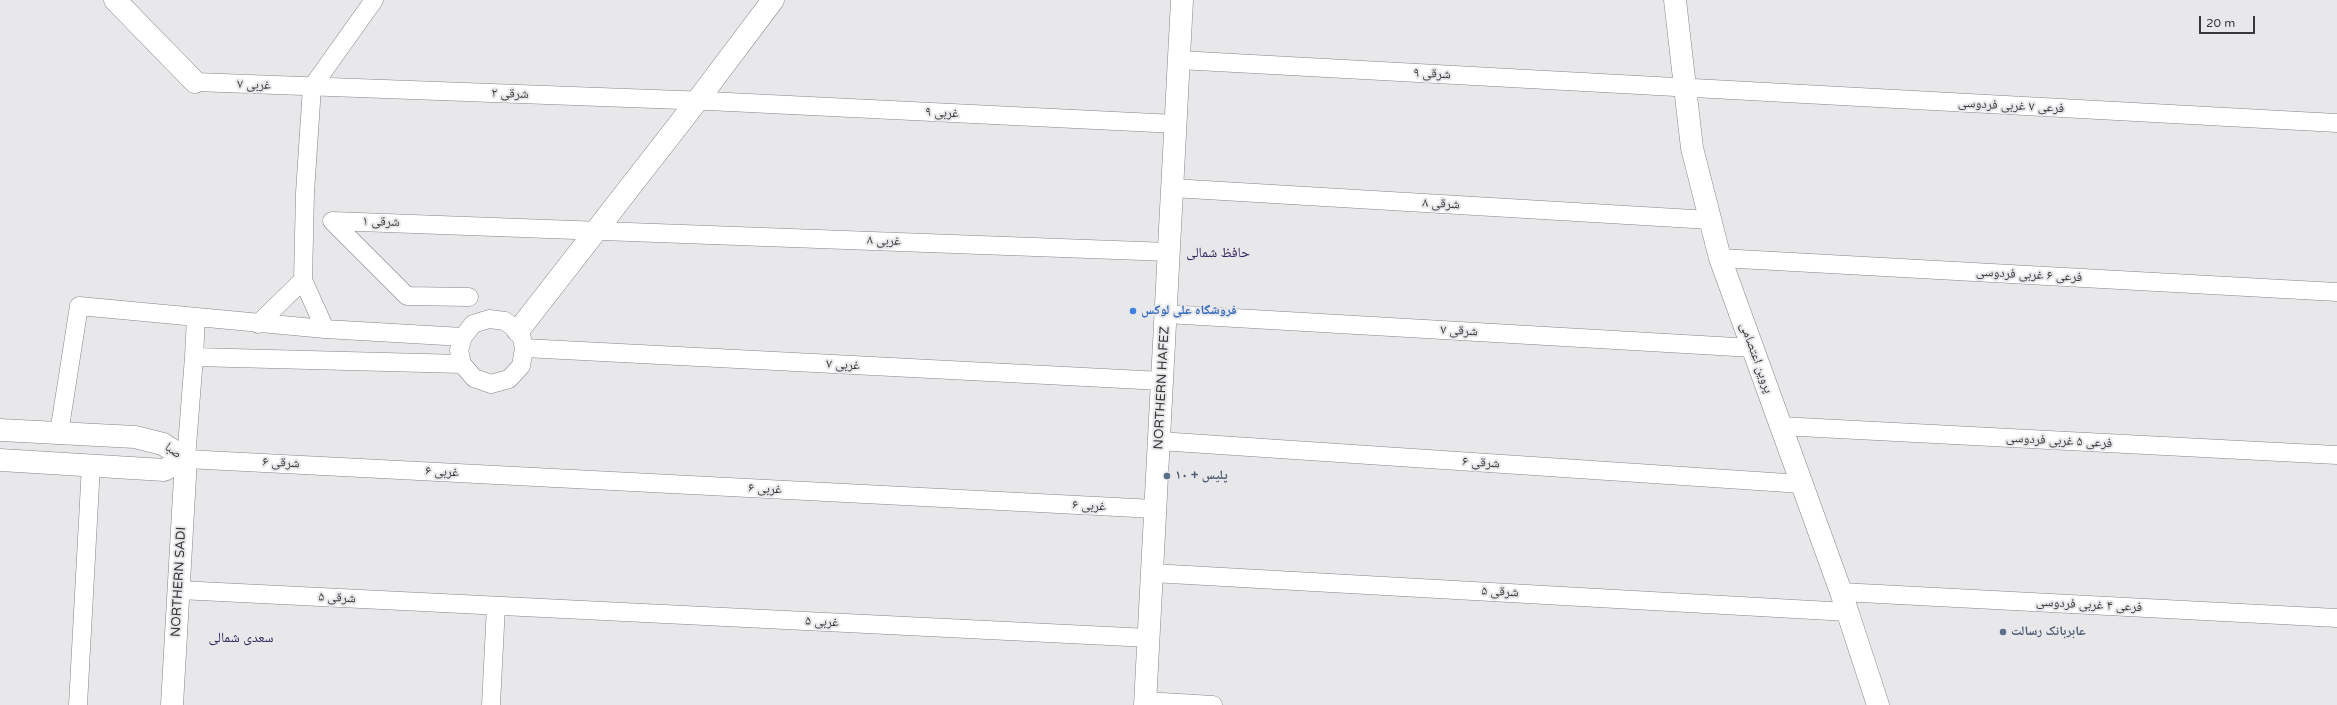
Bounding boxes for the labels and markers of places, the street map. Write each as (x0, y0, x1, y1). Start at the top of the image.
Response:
place label: فروشگاه علی لوکس (1141, 303, 1237, 319)
marker: فروشگاه علی لوکس (1128, 306, 1138, 316)
place label: پلیس + ۱۰ (1175, 468, 1228, 484)
marker: پلیس + ۱۰ (1162, 471, 1172, 481)
place label: عابربانک رسالت (2011, 624, 2086, 640)
marker: عابربانک رسالت (1998, 627, 2008, 637)

